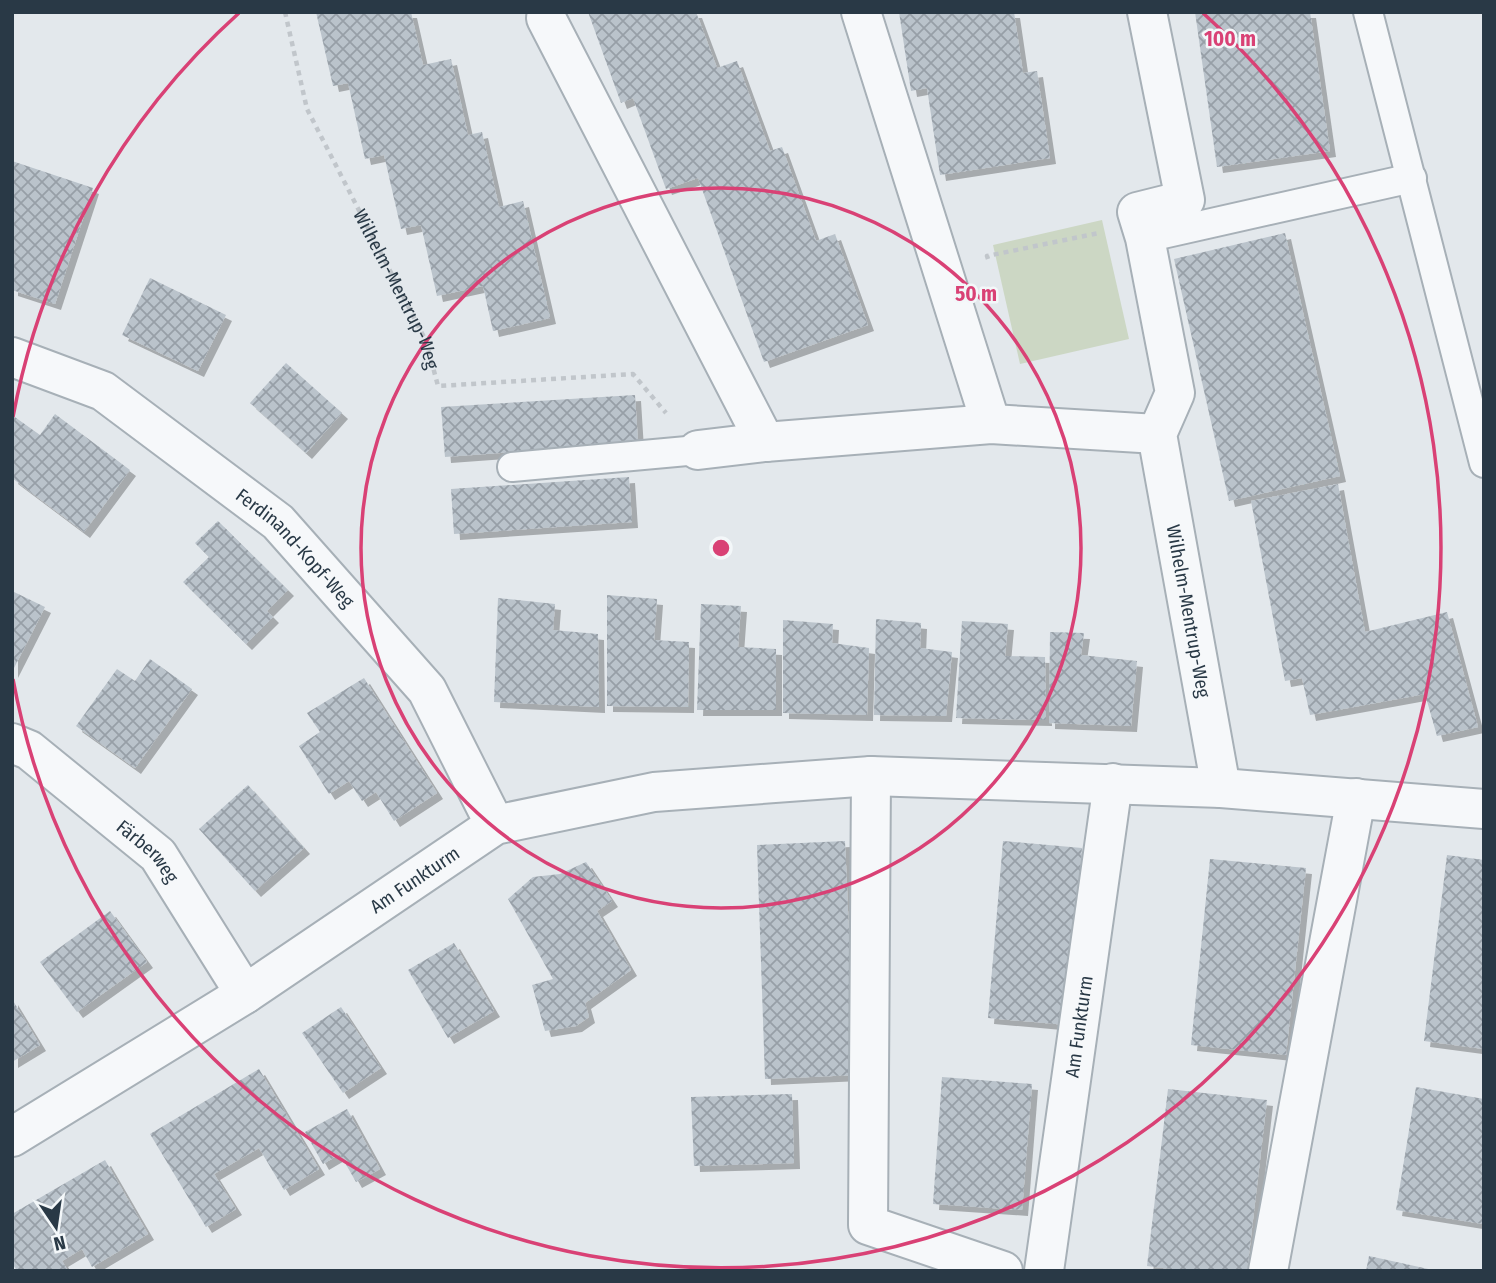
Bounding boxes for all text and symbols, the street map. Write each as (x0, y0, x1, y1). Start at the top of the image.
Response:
text: 100 m (1204, 26, 1256, 52)
street label: Wilhelm-Mentrup-Weg (348, 205, 444, 372)
text: 50 m (955, 281, 997, 307)
street label: Ferdinand-Kopf-Weg (231, 484, 359, 612)
street label: Wilhelm-Mentrup-Weg (1162, 523, 1215, 699)
centre of rings (709, 536, 733, 560)
street label: Färberweg (112, 815, 183, 887)
street label: Am Funkturm (366, 841, 464, 918)
street label: Am Funkturm (1060, 974, 1098, 1079)
north arrow (21, 1192, 91, 1262)
text: N (52, 1231, 68, 1256)

